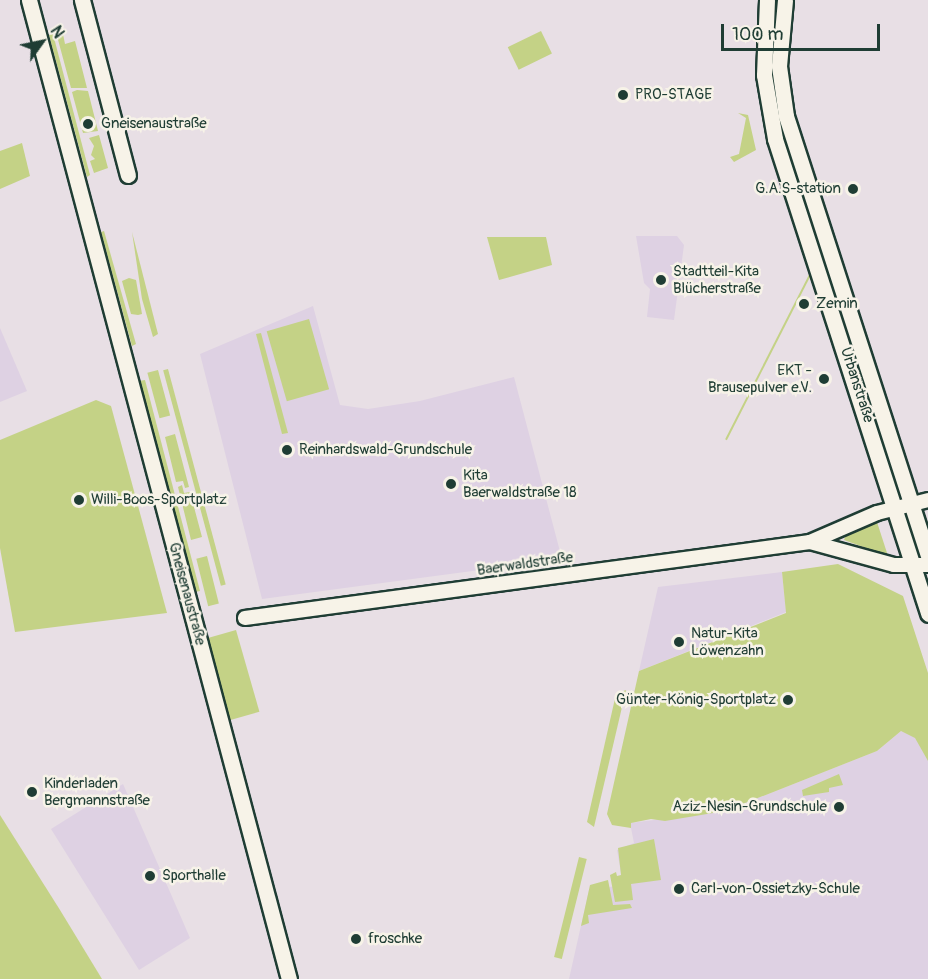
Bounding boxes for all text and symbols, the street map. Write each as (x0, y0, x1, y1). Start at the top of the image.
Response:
north arrow (12, 12, 72, 72)
scale bar (724, 12, 883, 50)
text: N (46, 22, 68, 42)
text: 100 m (732, 23, 784, 46)
place label: PRO-STAGE (635, 86, 712, 104)
marker: PRO-STAGE (616, 88, 630, 102)
marker: Gneisenaustraße (79, 115, 97, 133)
place label: Gneisenaustraße (101, 115, 207, 133)
place label: G.A.S-station (755, 180, 841, 198)
marker: G.A.S-station (846, 182, 860, 196)
place label: Stadtteil-Kita Blücherstraße (673, 262, 761, 297)
marker: Stadtteil-Kita Blücherstraße (654, 273, 668, 287)
place label: Zemin (816, 295, 858, 313)
marker: Zemin (797, 297, 811, 311)
street label: Urbanstraße (836, 345, 878, 425)
place label: EKT - Brausepulver e.V. (708, 361, 812, 396)
marker: EKT - Brausepulver e.V. (817, 372, 831, 386)
place label: Reinhardswald-Grundschule (299, 441, 472, 459)
marker: Reinhardswald-Grundschule (280, 443, 294, 457)
place label: Kita Baerwaldstraße 18 (463, 466, 577, 501)
marker: Kita Baerwaldstraße 18 (444, 477, 458, 491)
place label: Willi-Boos-Sportplatz (91, 491, 227, 509)
marker: Willi-Boos-Sportplatz (72, 493, 86, 507)
street label: Gneisenaustraße (165, 541, 209, 647)
street label: Baerwaldstraße (476, 548, 574, 580)
place label: Natur-Kita Löwenzahn (691, 624, 764, 659)
marker: Natur-Kita Löwenzahn (672, 635, 686, 649)
place label: Günter-König-Sportplatz (616, 691, 776, 709)
marker: Günter-König-Sportplatz (781, 693, 795, 707)
place label: Kinderladen Bergmannstraße (44, 774, 150, 809)
marker: Kinderladen Bergmannstraße (25, 785, 39, 799)
place label: Aziz-Nesin-Grundschule (673, 798, 827, 816)
marker: Aziz-Nesin-Grundschule (832, 800, 846, 814)
place label: Sporthalle (162, 867, 226, 885)
marker: Sporthalle (143, 869, 157, 883)
place label: Carl-von-Ossietzky-Schule (691, 880, 860, 898)
marker: Carl-von-Ossietzky-Schule (672, 882, 686, 896)
place label: froschke (368, 930, 422, 948)
marker: froschke (349, 932, 363, 946)

